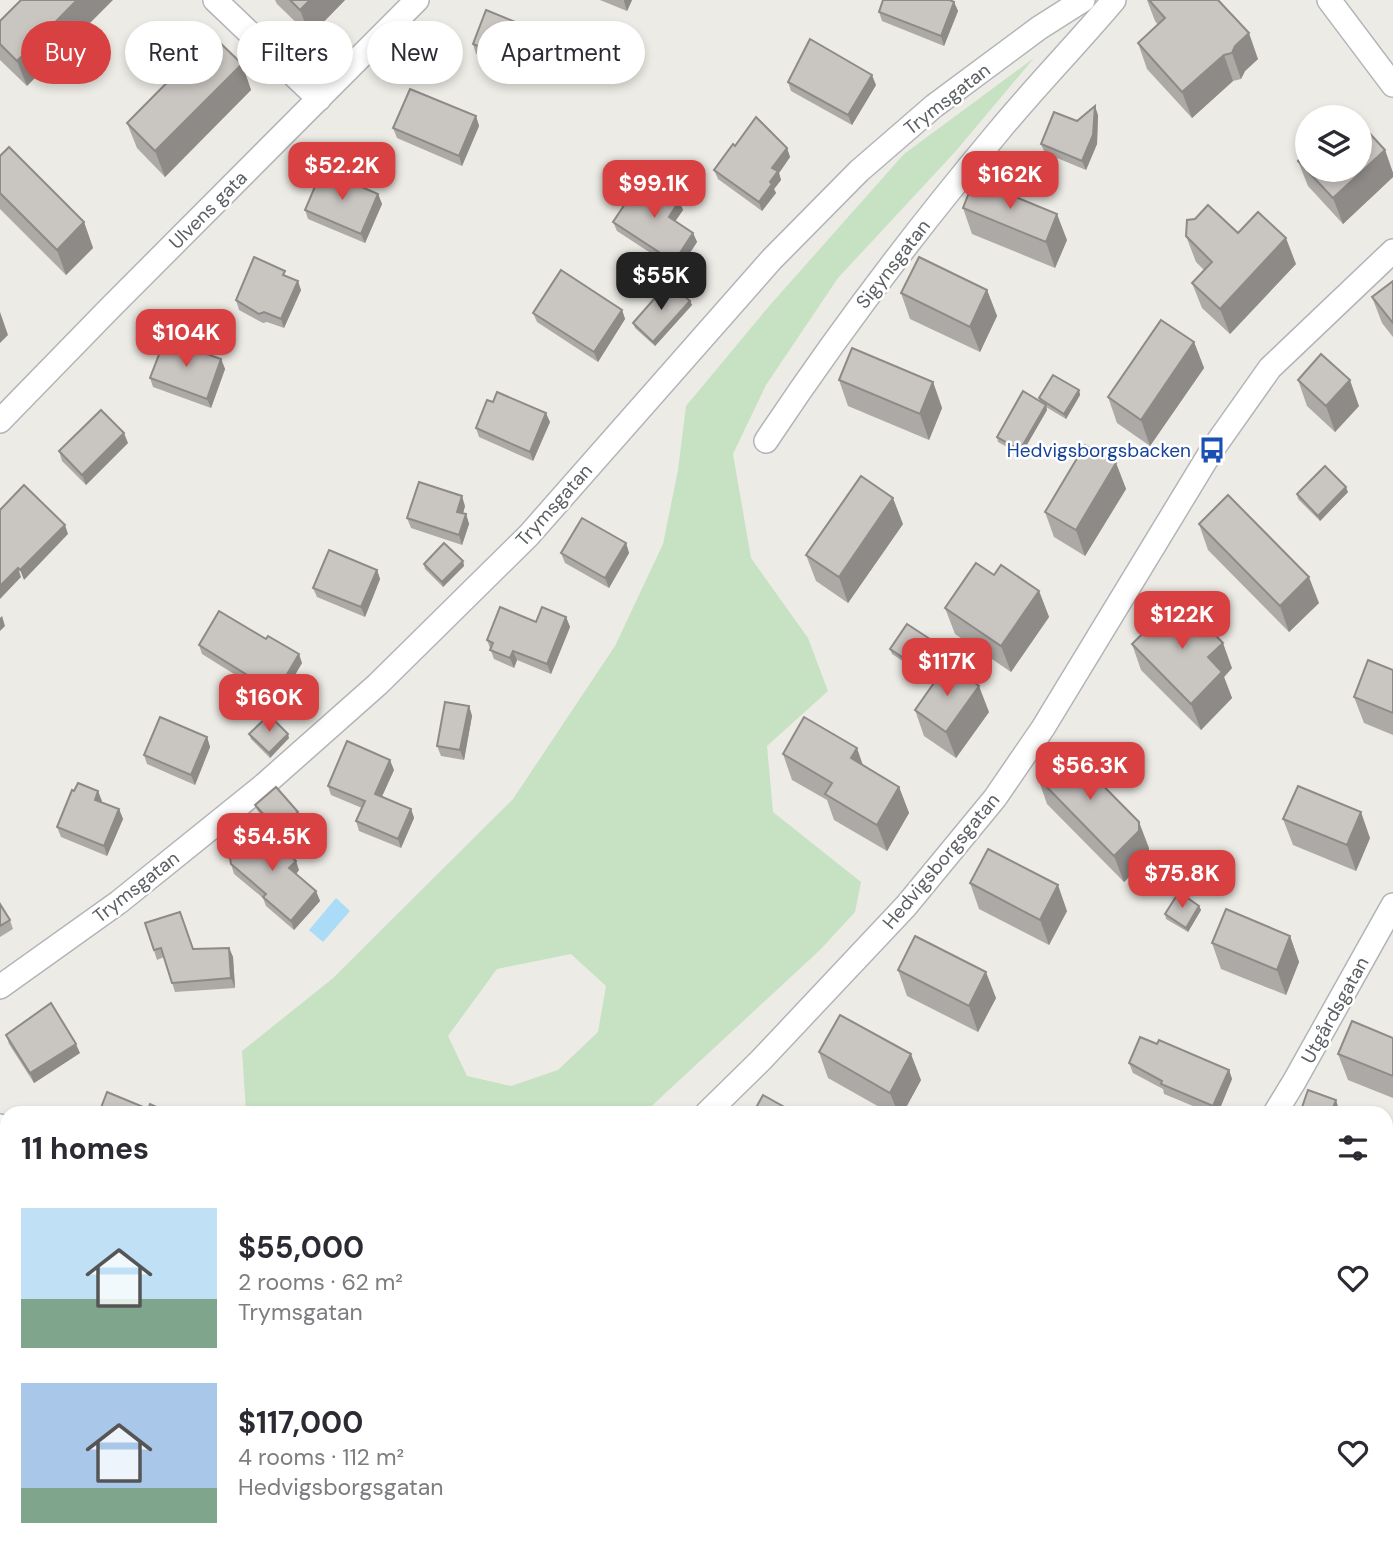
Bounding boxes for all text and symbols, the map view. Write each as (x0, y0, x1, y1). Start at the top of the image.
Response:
chip: Buy (21, 21, 111, 84)
chip: Rent (125, 21, 223, 84)
chip: Filters (237, 21, 353, 84)
chip: New (367, 21, 463, 84)
chip: Apartment (477, 21, 645, 84)
street label: Trymsgatan (899, 57, 995, 141)
map controls (1295, 105, 1372, 182)
button: layers (1295, 105, 1372, 182)
pin: $52.2K (285, 142, 399, 202)
text: $52.2K (304, 150, 380, 180)
pin: $162K (961, 152, 1059, 211)
text: $162K (978, 159, 1042, 189)
pin: $99.1K (597, 160, 711, 220)
street label: Ulvens gata (163, 165, 253, 255)
text: $99.1K (619, 168, 689, 198)
street label: Sigynsgatan (850, 214, 936, 314)
pin: $55K (620, 252, 702, 312)
text: $55K (632, 260, 690, 290)
pin: $104K (137, 310, 235, 369)
text: $104K (152, 317, 220, 347)
bus stop icon: Hedvigsborgsbacken (1197, 435, 1227, 465)
place label: Hedvigsborgsbacken (1007, 438, 1191, 463)
street label: Trymsgatan (510, 458, 598, 552)
pin: $122K (1133, 592, 1231, 651)
text: $122K (1150, 599, 1214, 629)
pin: $117K (898, 638, 996, 698)
text: $117K (918, 646, 976, 676)
pin: $160K (220, 674, 318, 734)
text: $160K (235, 682, 303, 712)
pin: $56.3K (1033, 742, 1147, 802)
text: $56.3K (1052, 750, 1128, 780)
street label: Hedvigsborgsgatan (877, 788, 1005, 934)
pin: $54.5K (215, 814, 329, 873)
text: $54.5K (233, 821, 311, 851)
street label: Trymsgatan (88, 845, 184, 929)
pin: $75.8K (1125, 850, 1239, 910)
text: $75.8K (1144, 858, 1220, 888)
street label: Utgårdsgatan (1295, 952, 1375, 1068)
text: 11 homes (21, 1129, 149, 1168)
icon: filters (1334, 1129, 1372, 1167)
text: $55,000 (238, 1228, 364, 1267)
icon: home (77, 1236, 161, 1320)
icon: heart (1334, 1259, 1372, 1297)
text: 2 rooms · 62 m² (238, 1267, 403, 1297)
text: Trymsgatan (238, 1297, 363, 1327)
text: $117,000 (238, 1403, 363, 1442)
icon: home (77, 1411, 161, 1495)
icon: heart (1334, 1434, 1372, 1472)
text: 4 rooms · 112 m² (238, 1442, 404, 1472)
text: Hedvigsborgsgatan (238, 1472, 444, 1502)

